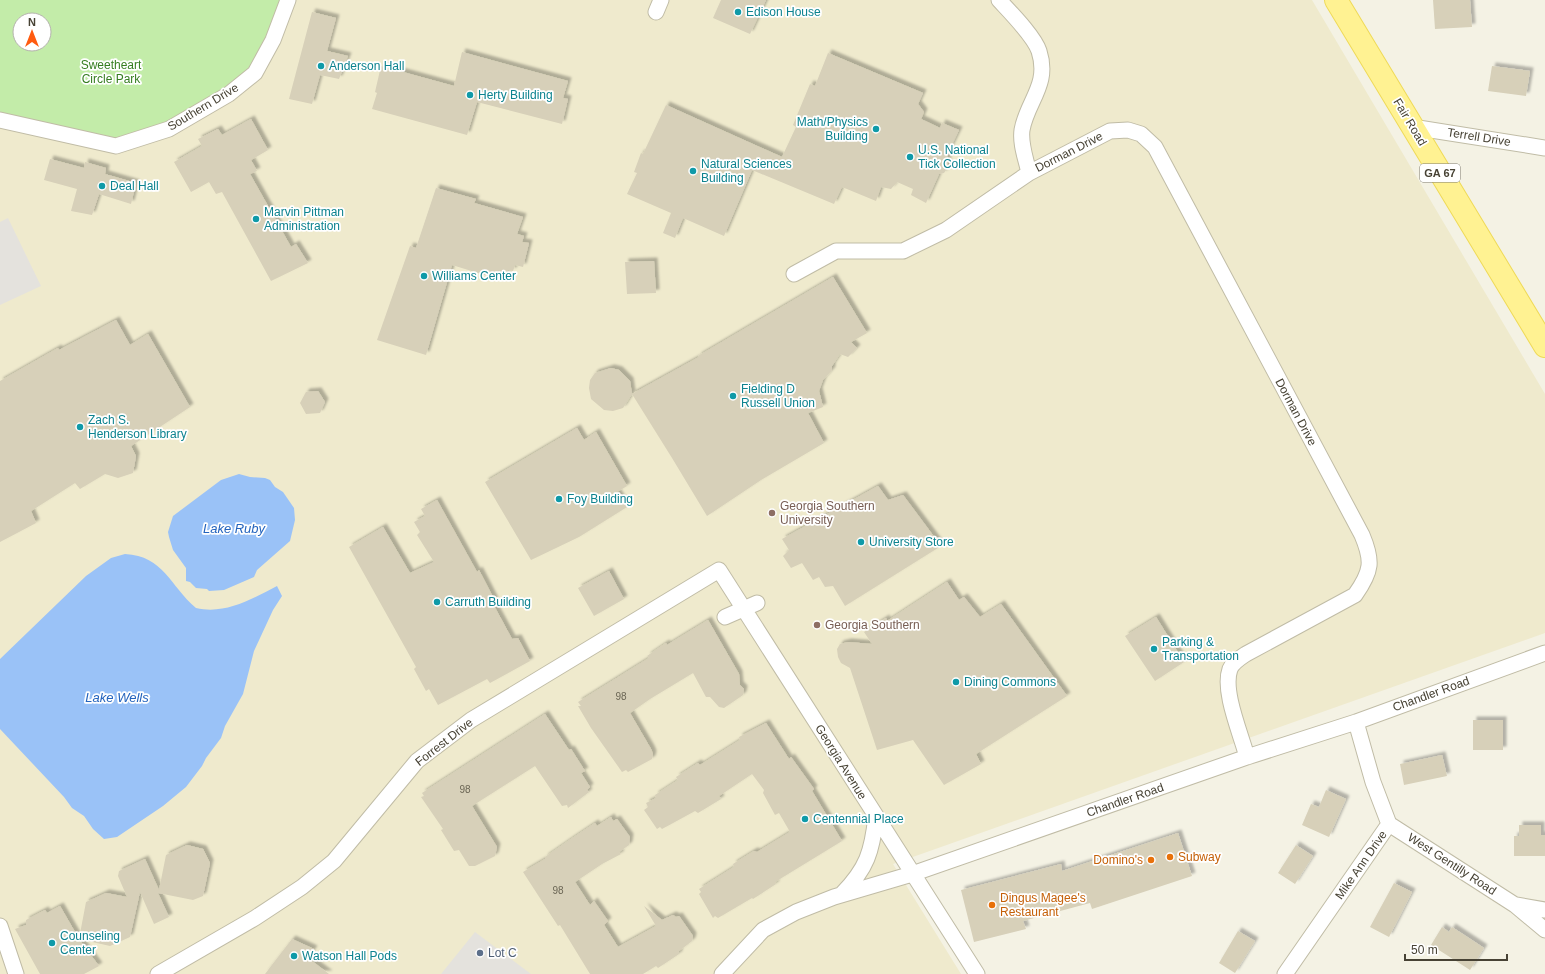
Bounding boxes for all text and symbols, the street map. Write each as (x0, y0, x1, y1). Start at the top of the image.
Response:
place label: Edison House (746, 5, 821, 19)
marker: Edison House (733, 7, 743, 17)
north arrow (12, 12, 52, 52)
text: N (28, 16, 36, 28)
park label: Sweetheart Circle Park (81, 58, 142, 86)
place label: Anderson Hall (329, 59, 404, 73)
marker: Anderson Hall (316, 61, 326, 71)
street label: Southern Drive (165, 80, 241, 134)
place label: Herty Building (478, 88, 553, 102)
marker: Herty Building (465, 90, 475, 100)
street label: Fair Road (1390, 96, 1430, 148)
place label: Math/Physics Building (797, 115, 868, 143)
marker: Math/Physics Building (871, 124, 881, 134)
street label: Terrell Drive (1446, 125, 1512, 149)
street label: Dorman Drive (1033, 129, 1105, 175)
place label: U.S. National Tick Collection (918, 143, 996, 171)
marker: U.S. National Tick Collection (905, 152, 915, 162)
place label: Natural Sciences Building (701, 157, 792, 185)
road number: GA 67 (1420, 164, 1460, 182)
marker: Natural Sciences Building (688, 166, 698, 176)
place label: Deal Hall (110, 179, 159, 193)
marker: Deal Hall (97, 181, 107, 191)
place label: Marvin Pittman Administration (264, 205, 344, 233)
marker: Marvin Pittman Administration (251, 214, 261, 224)
place label: Williams Center (432, 269, 516, 283)
marker: Williams Center (419, 271, 429, 281)
street label: Dorman Drive (1272, 376, 1320, 448)
place label: Fielding D Russell Union (741, 382, 815, 410)
marker: Fielding D Russell Union (728, 391, 738, 401)
place label: Zach S. Henderson Library (88, 413, 187, 441)
marker: Zach S. Henderson Library (75, 422, 85, 432)
place label: Foy Building (567, 492, 633, 506)
marker: Foy Building (554, 494, 564, 504)
place label: Georgia Southern University (780, 499, 875, 527)
marker: Georgia Southern University (767, 508, 777, 518)
water label: Lake Ruby (203, 521, 267, 536)
place label: University Store (869, 535, 954, 549)
marker: University Store (856, 537, 866, 547)
place label: Carruth Building (445, 595, 531, 609)
marker: Carruth Building (432, 597, 442, 607)
place label: Georgia Southern (825, 618, 920, 632)
marker: Georgia Southern (812, 620, 822, 630)
place label: Parking & Transportation (1162, 635, 1239, 663)
marker: Parking & Transportation (1149, 644, 1159, 654)
street label: Chandler Road (1391, 674, 1471, 714)
place label: Dining Commons (964, 675, 1056, 689)
marker: Dining Commons (951, 677, 961, 687)
water label: Lake Wells (85, 690, 149, 705)
house number: 98 (615, 691, 627, 702)
street label: Forrest Drive (412, 715, 476, 769)
street label: Georgia Avenue (812, 722, 870, 802)
street label: Chandler Road (1085, 780, 1165, 820)
house number: 98 (459, 784, 471, 795)
place label: Centennial Place (813, 812, 904, 826)
marker: Centennial Place (800, 814, 810, 824)
street label: Mike Ann Drive (1332, 828, 1390, 902)
street label: West Gentilly Road (1405, 830, 1499, 898)
place label: Subway (1178, 850, 1221, 864)
marker: Subway (1165, 852, 1175, 862)
place label: Domino's (1093, 853, 1143, 867)
marker: Domino's (1146, 855, 1156, 865)
house number: 98 (552, 885, 564, 896)
place label: Dingus Magee's Restaurant (1000, 891, 1086, 919)
marker: Dingus Magee's Restaurant (987, 900, 997, 910)
place label: Counseling Center (60, 929, 120, 957)
scale bar (1405, 936, 1507, 962)
marker: Counseling Center (47, 938, 57, 948)
text: 50 m (1411, 943, 1438, 957)
place label: Lot C (488, 946, 517, 960)
marker: Lot C (475, 948, 485, 958)
place label: Watson Hall Pods (302, 949, 397, 963)
marker: Watson Hall Pods (289, 951, 299, 961)

